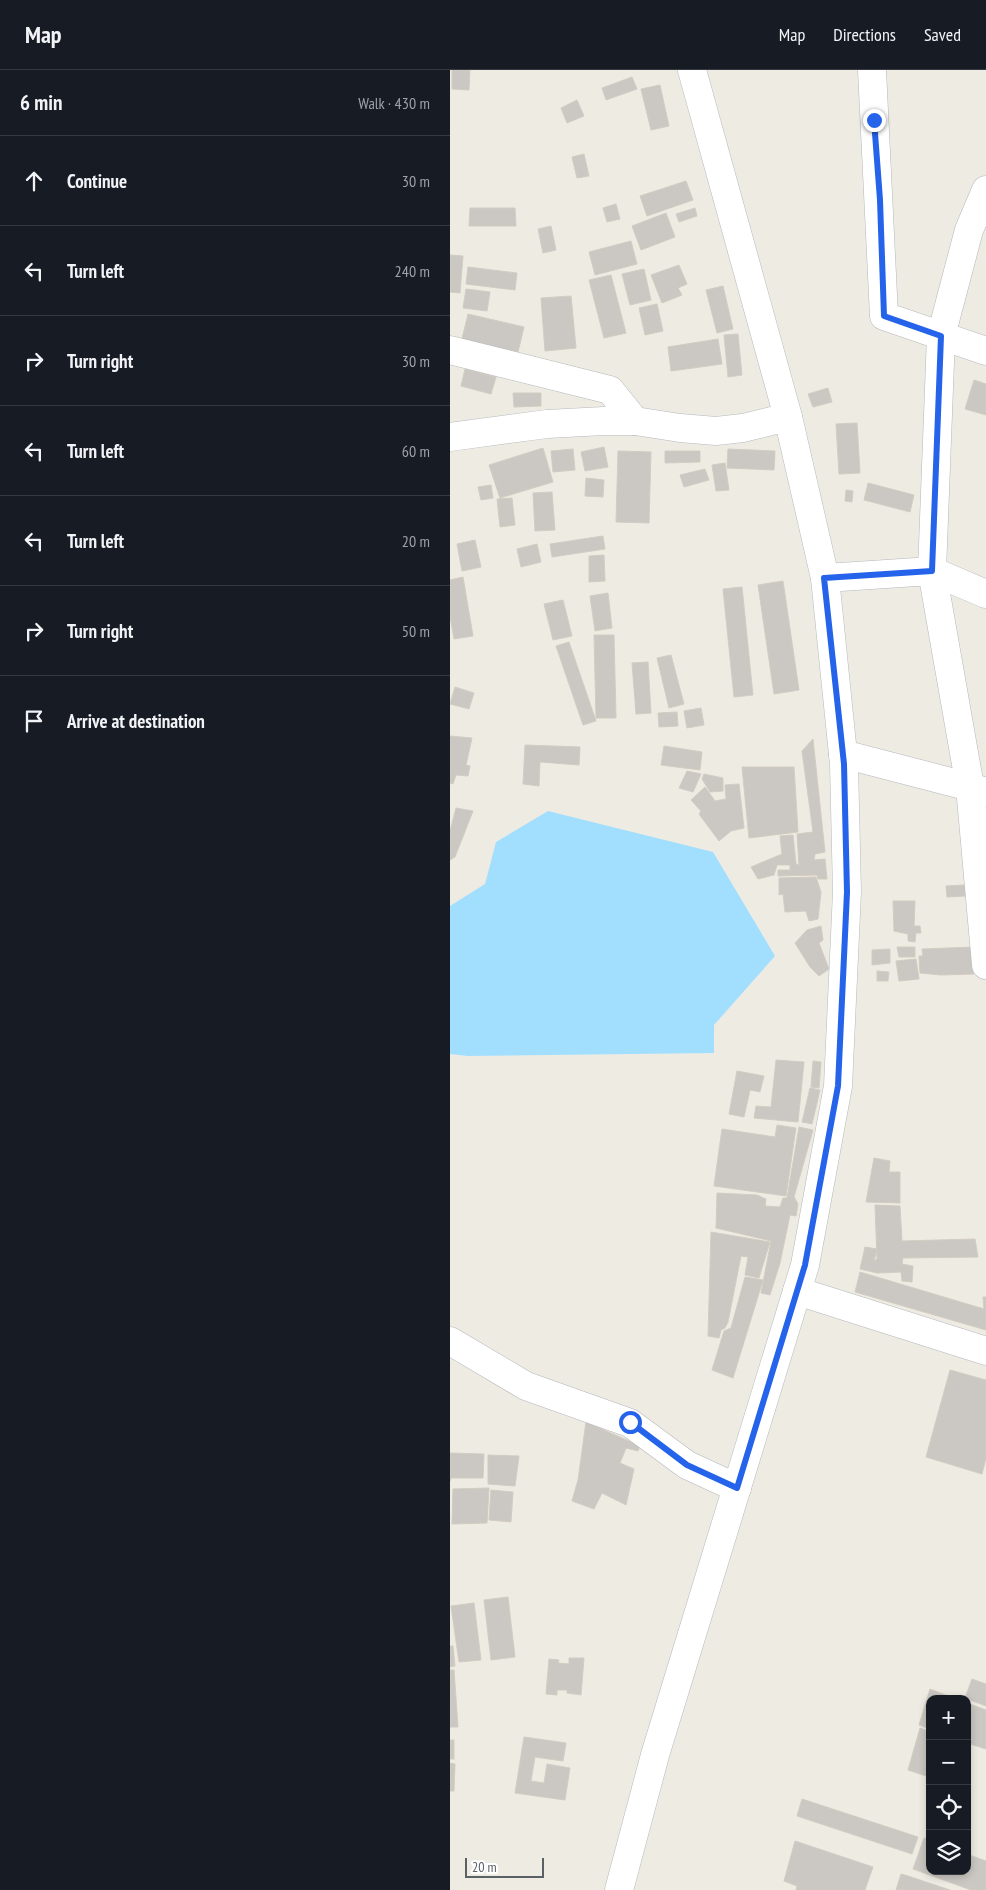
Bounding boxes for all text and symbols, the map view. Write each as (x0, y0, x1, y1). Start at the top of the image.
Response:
text: Map (25, 19, 62, 50)
text: Map (779, 23, 805, 46)
text: Directions (833, 23, 896, 46)
text: Saved (924, 23, 961, 46)
text: 6 min (20, 89, 62, 116)
text: Walk · 430 m (358, 93, 430, 113)
route end (863, 109, 886, 132)
icon: ahead (20, 167, 48, 195)
text: Continue (67, 169, 127, 193)
text: 30 m (402, 171, 430, 191)
icon: left (20, 257, 48, 285)
text: Turn left (67, 259, 124, 283)
text: 240 m (395, 261, 430, 281)
icon: right (20, 347, 48, 375)
text: Turn right (67, 349, 133, 373)
text: 30 m (402, 351, 430, 371)
icon: left (20, 437, 48, 465)
text: Turn left (67, 439, 124, 463)
text: 60 m (402, 441, 430, 461)
icon: left (20, 527, 48, 555)
text: Turn left (67, 529, 124, 553)
text: 20 m (402, 531, 430, 551)
icon: right (20, 617, 48, 645)
text: Turn right (67, 619, 133, 643)
text: 50 m (402, 621, 430, 641)
icon: arrive (20, 707, 48, 735)
text: Arrive at destination (67, 709, 205, 733)
route start (619, 1411, 642, 1434)
map controls (926, 1695, 971, 1875)
button: + (926, 1695, 971, 1740)
button: − (926, 1740, 971, 1785)
button: locate (926, 1785, 971, 1830)
button: layers (926, 1830, 971, 1875)
scale bar (465, 1855, 544, 1878)
text: 20 m (472, 1858, 497, 1876)

